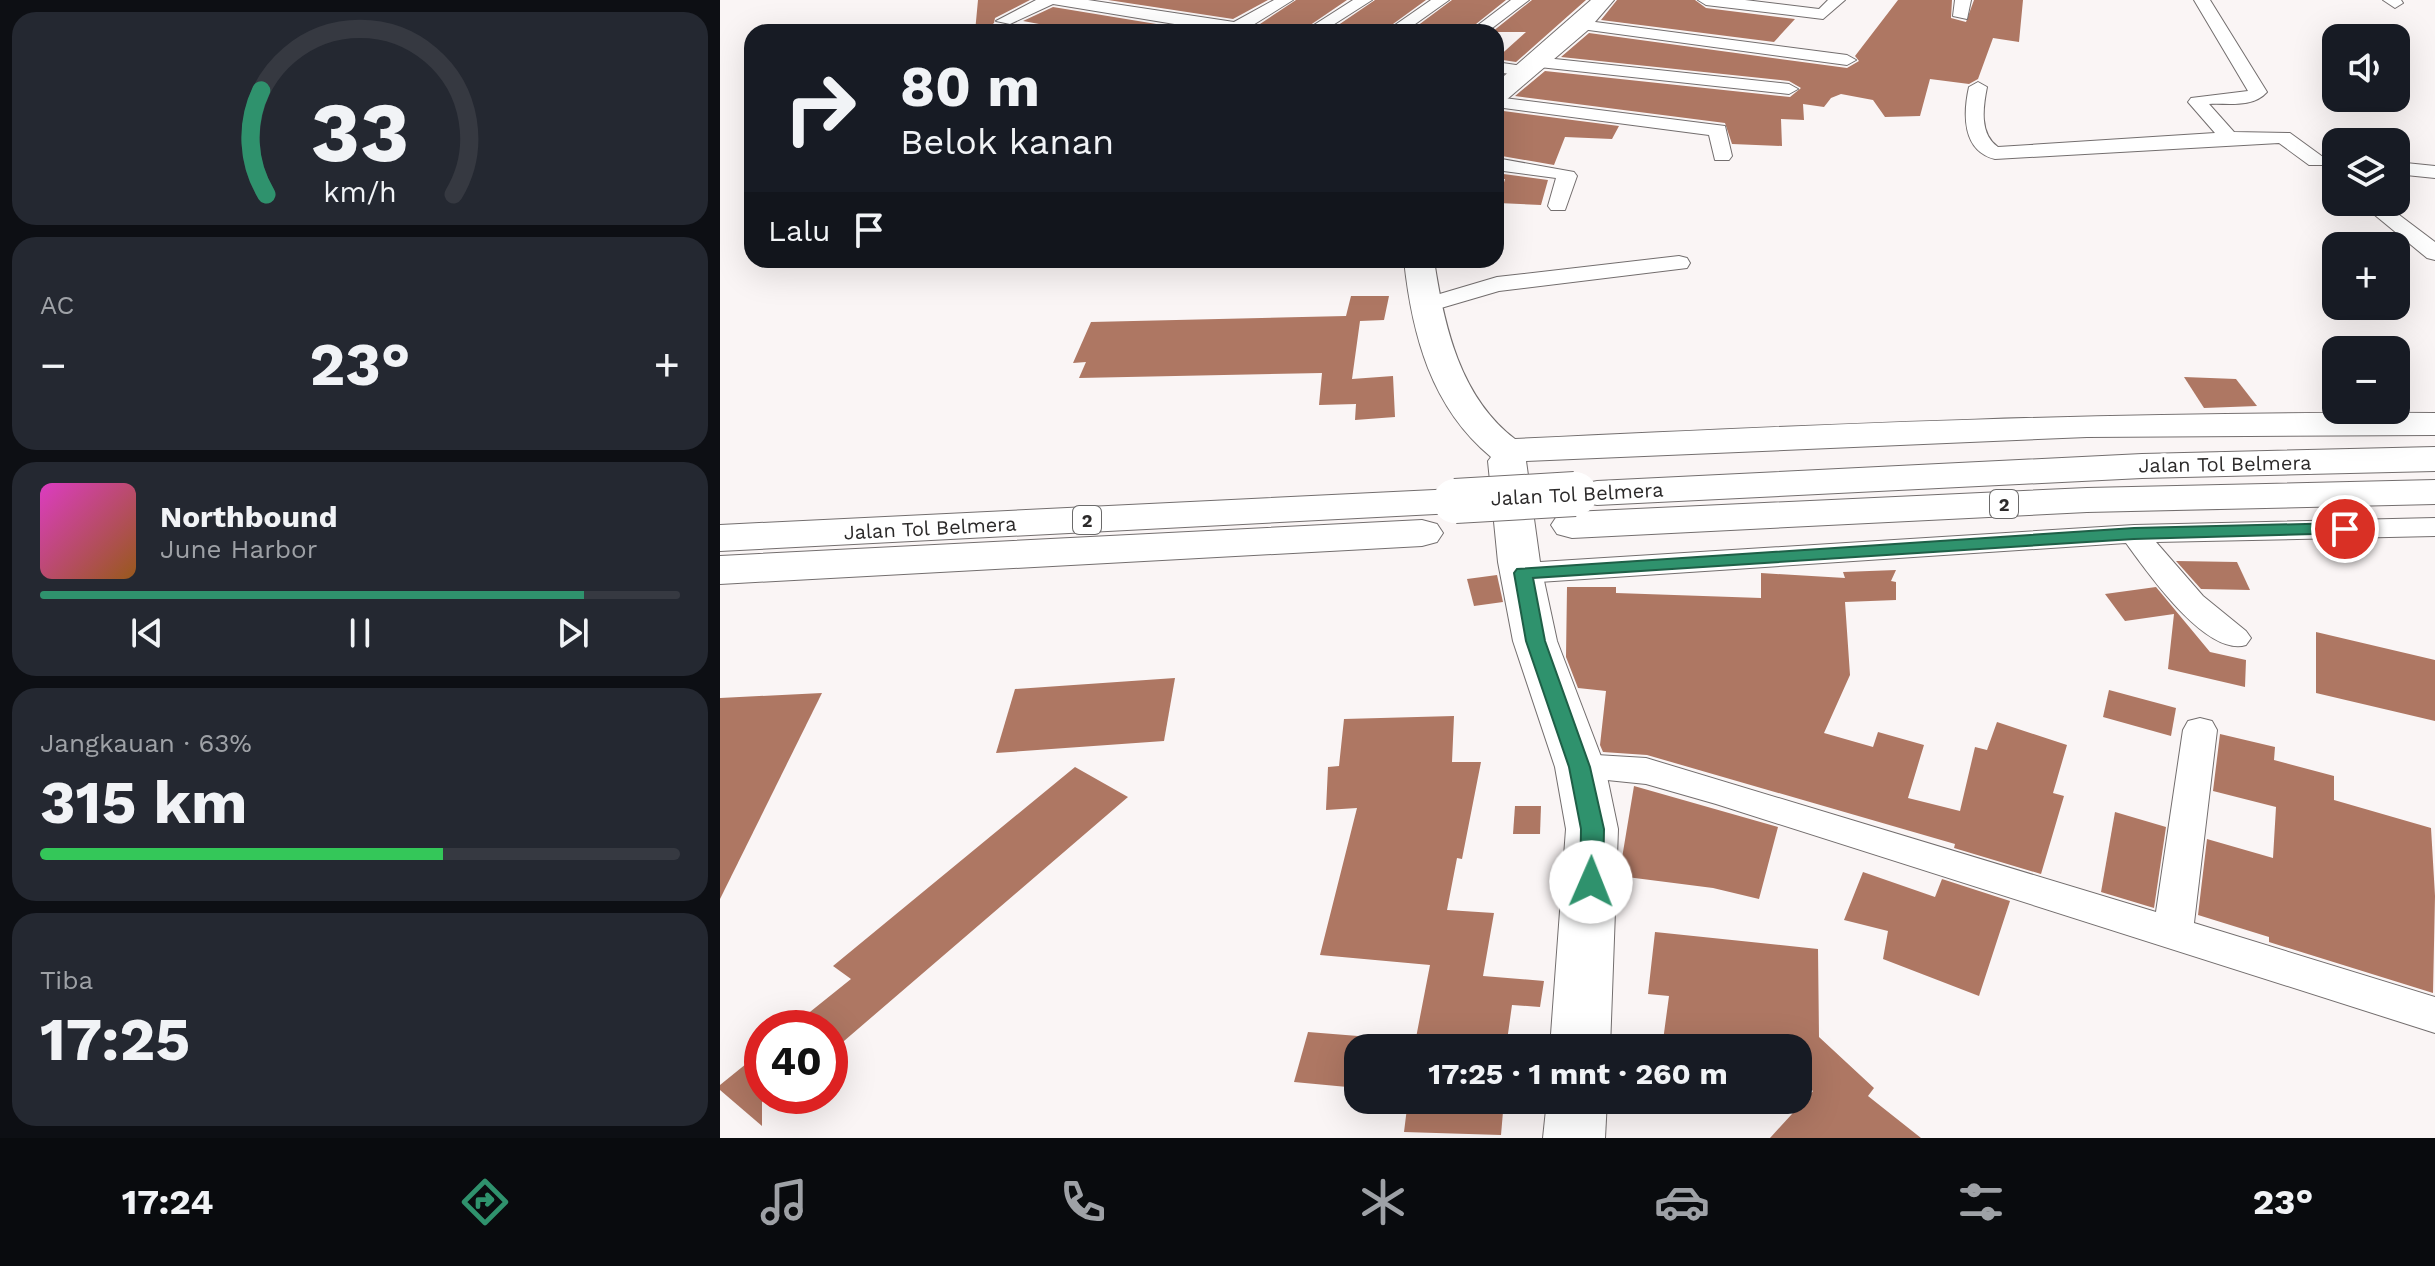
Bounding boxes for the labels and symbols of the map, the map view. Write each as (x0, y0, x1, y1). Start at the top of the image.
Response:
street label: Jalan Tol Belmera (2138, 450, 2312, 478)
street label: Jalan Tol Belmera (1490, 477, 1664, 511)
road number: 2 (1990, 490, 2018, 518)
pin (2311, 495, 2379, 563)
road number: 2 (1073, 506, 1101, 534)
street label: Jalan Tol Belmera (843, 511, 1017, 545)
position arrow (1549, 840, 1633, 924)
speed limit sign: 40 (744, 1010, 848, 1114)

